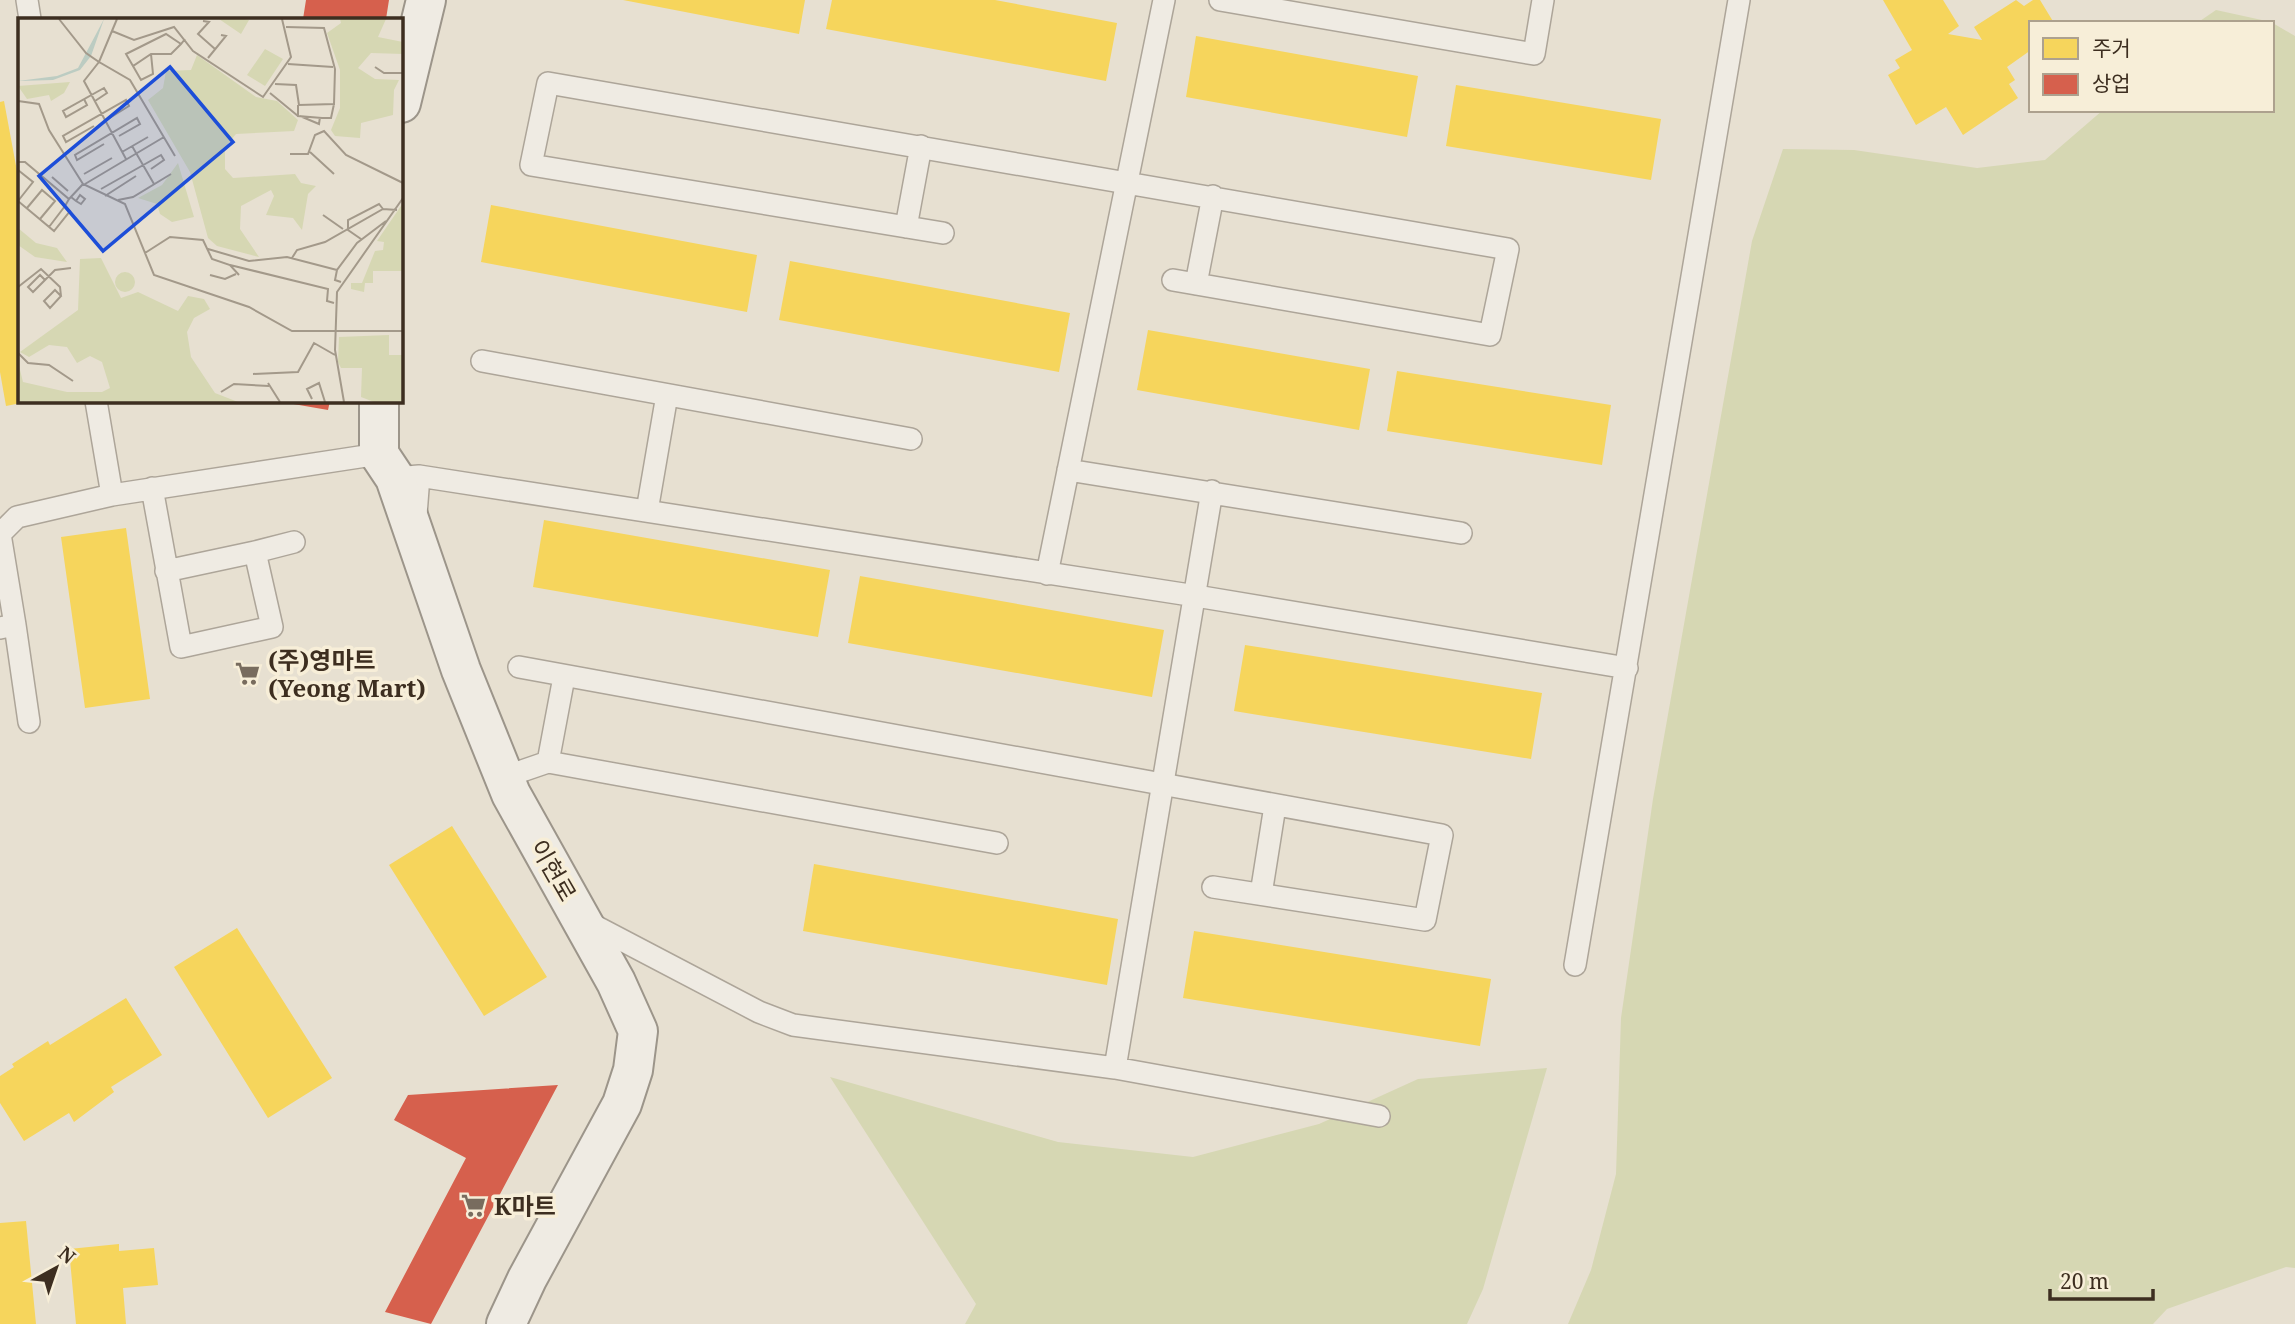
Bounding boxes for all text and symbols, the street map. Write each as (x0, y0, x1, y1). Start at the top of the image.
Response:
inset map (18, 18, 402, 402)
legend (2029, 21, 2274, 112)
text: 주거 (2092, 34, 2131, 62)
text: 상업 (2092, 69, 2131, 97)
place label: (주)영마트 (Yeong Mart) (268, 643, 426, 704)
supermarket icon: (주)영마트 (Yeong Mart) (234, 659, 262, 687)
street label: 이현로 (523, 833, 585, 907)
place label: K마트 (494, 1189, 556, 1222)
supermarket icon: K마트 (460, 1191, 488, 1219)
north arrow (21, 1233, 91, 1303)
text: N (53, 1240, 81, 1270)
scale bar (2050, 1258, 2153, 1302)
text: 20 m (2060, 1267, 2109, 1295)

